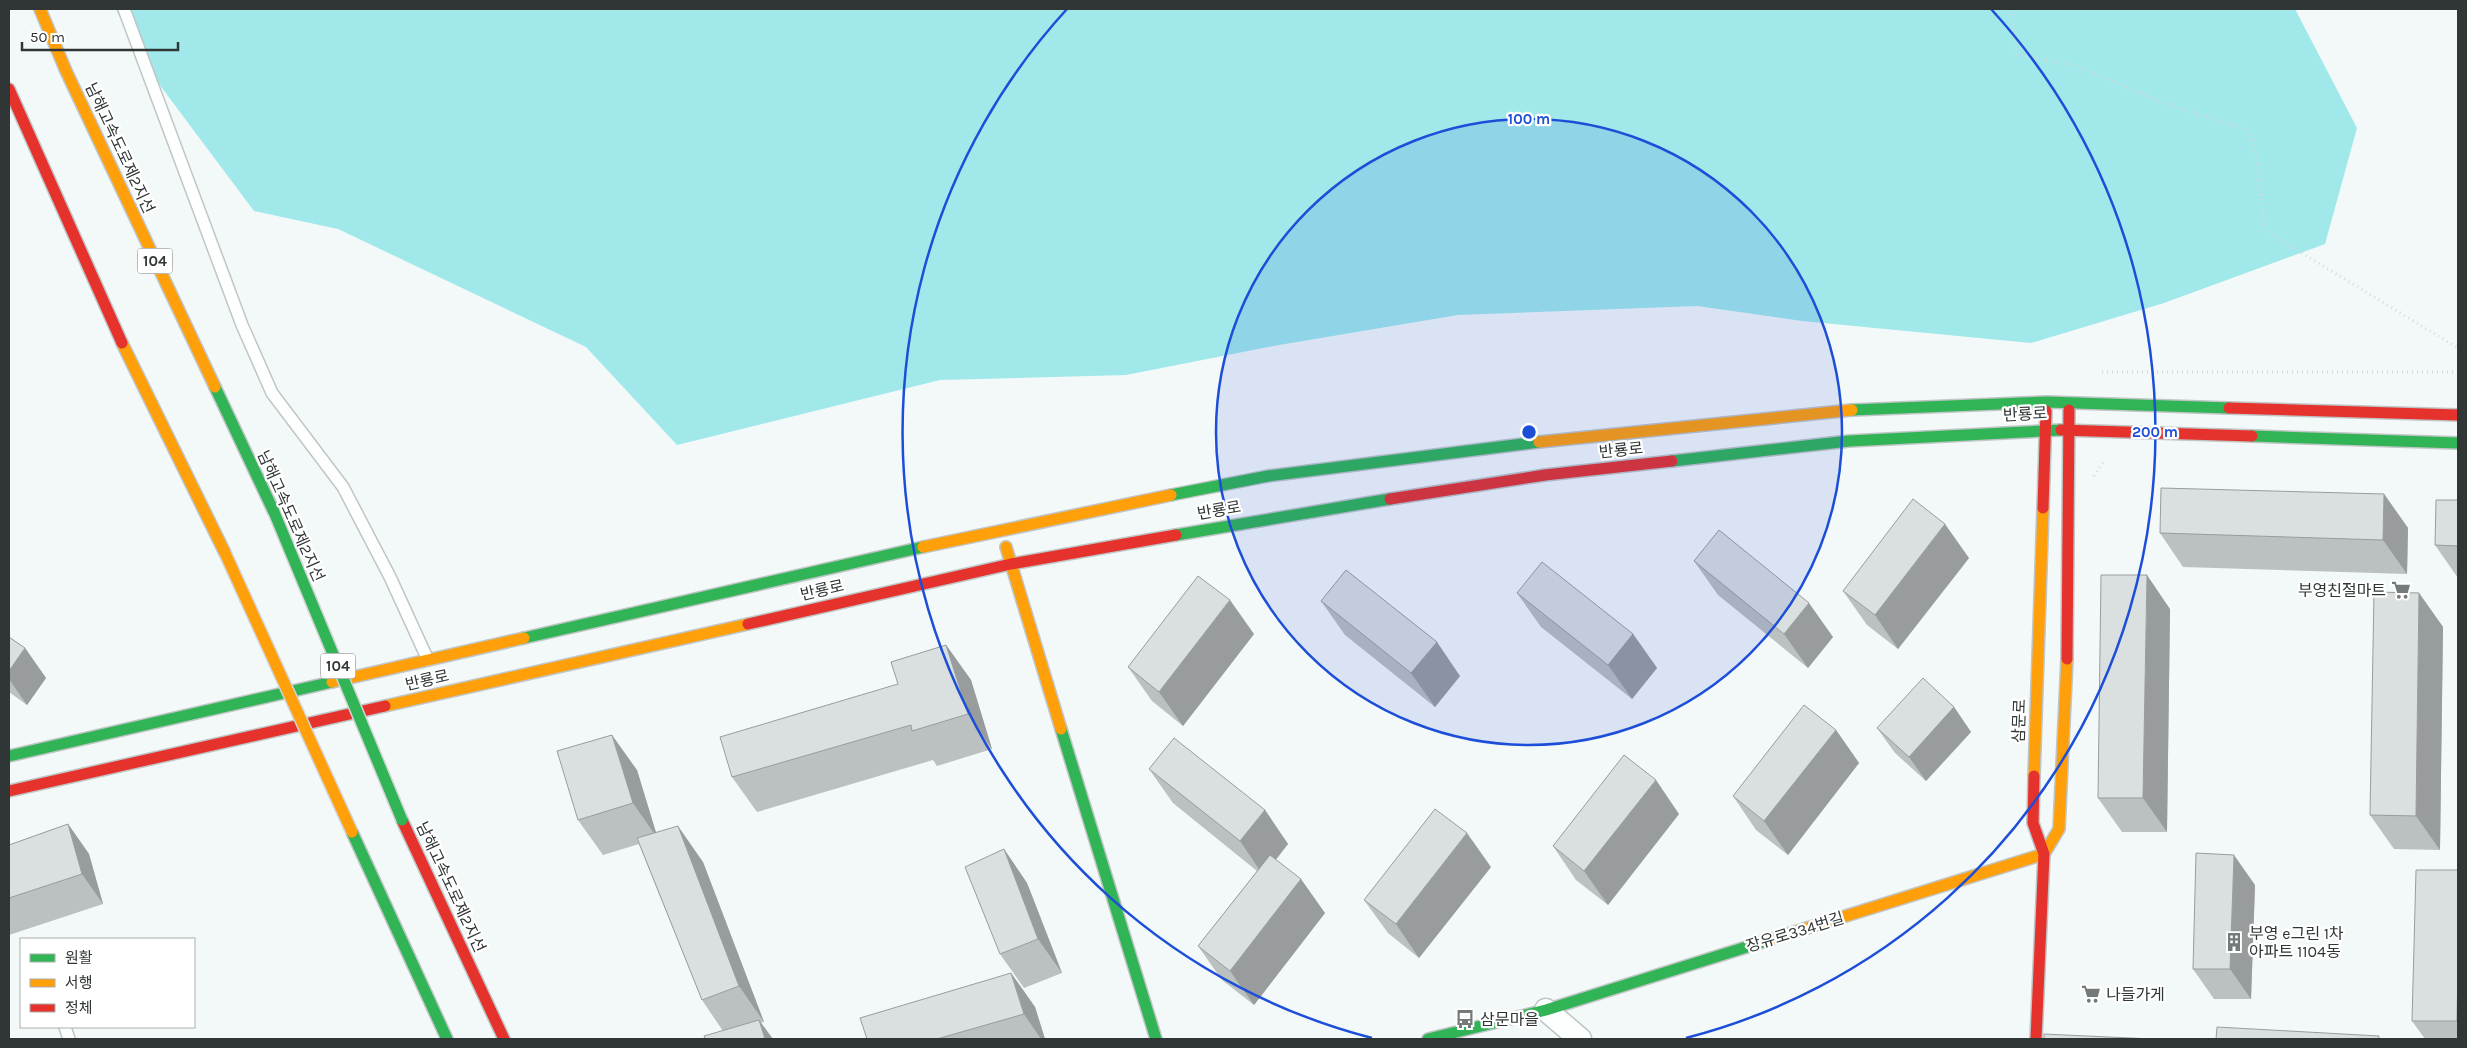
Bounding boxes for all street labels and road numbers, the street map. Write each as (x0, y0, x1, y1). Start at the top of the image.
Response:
street label: 남해고속도로제2지선 (81, 80, 159, 216)
road number: 104 (138, 248, 172, 274)
street label: 반룡로 (2002, 403, 2048, 425)
street label: 반룡로 (1598, 438, 1644, 462)
street label: 남해고속도로제2지선 (253, 447, 329, 585)
street label: 반룡로 (1196, 497, 1243, 523)
street label: 반룡로 (798, 576, 846, 604)
road number: 104 (320, 654, 356, 678)
street label: 반룡로 (403, 666, 451, 694)
street label: 삼문로 (2009, 698, 2029, 743)
street label: 남해고속도로제2지선 (412, 819, 490, 955)
street label: 장유로334번길 (1744, 908, 1846, 956)

